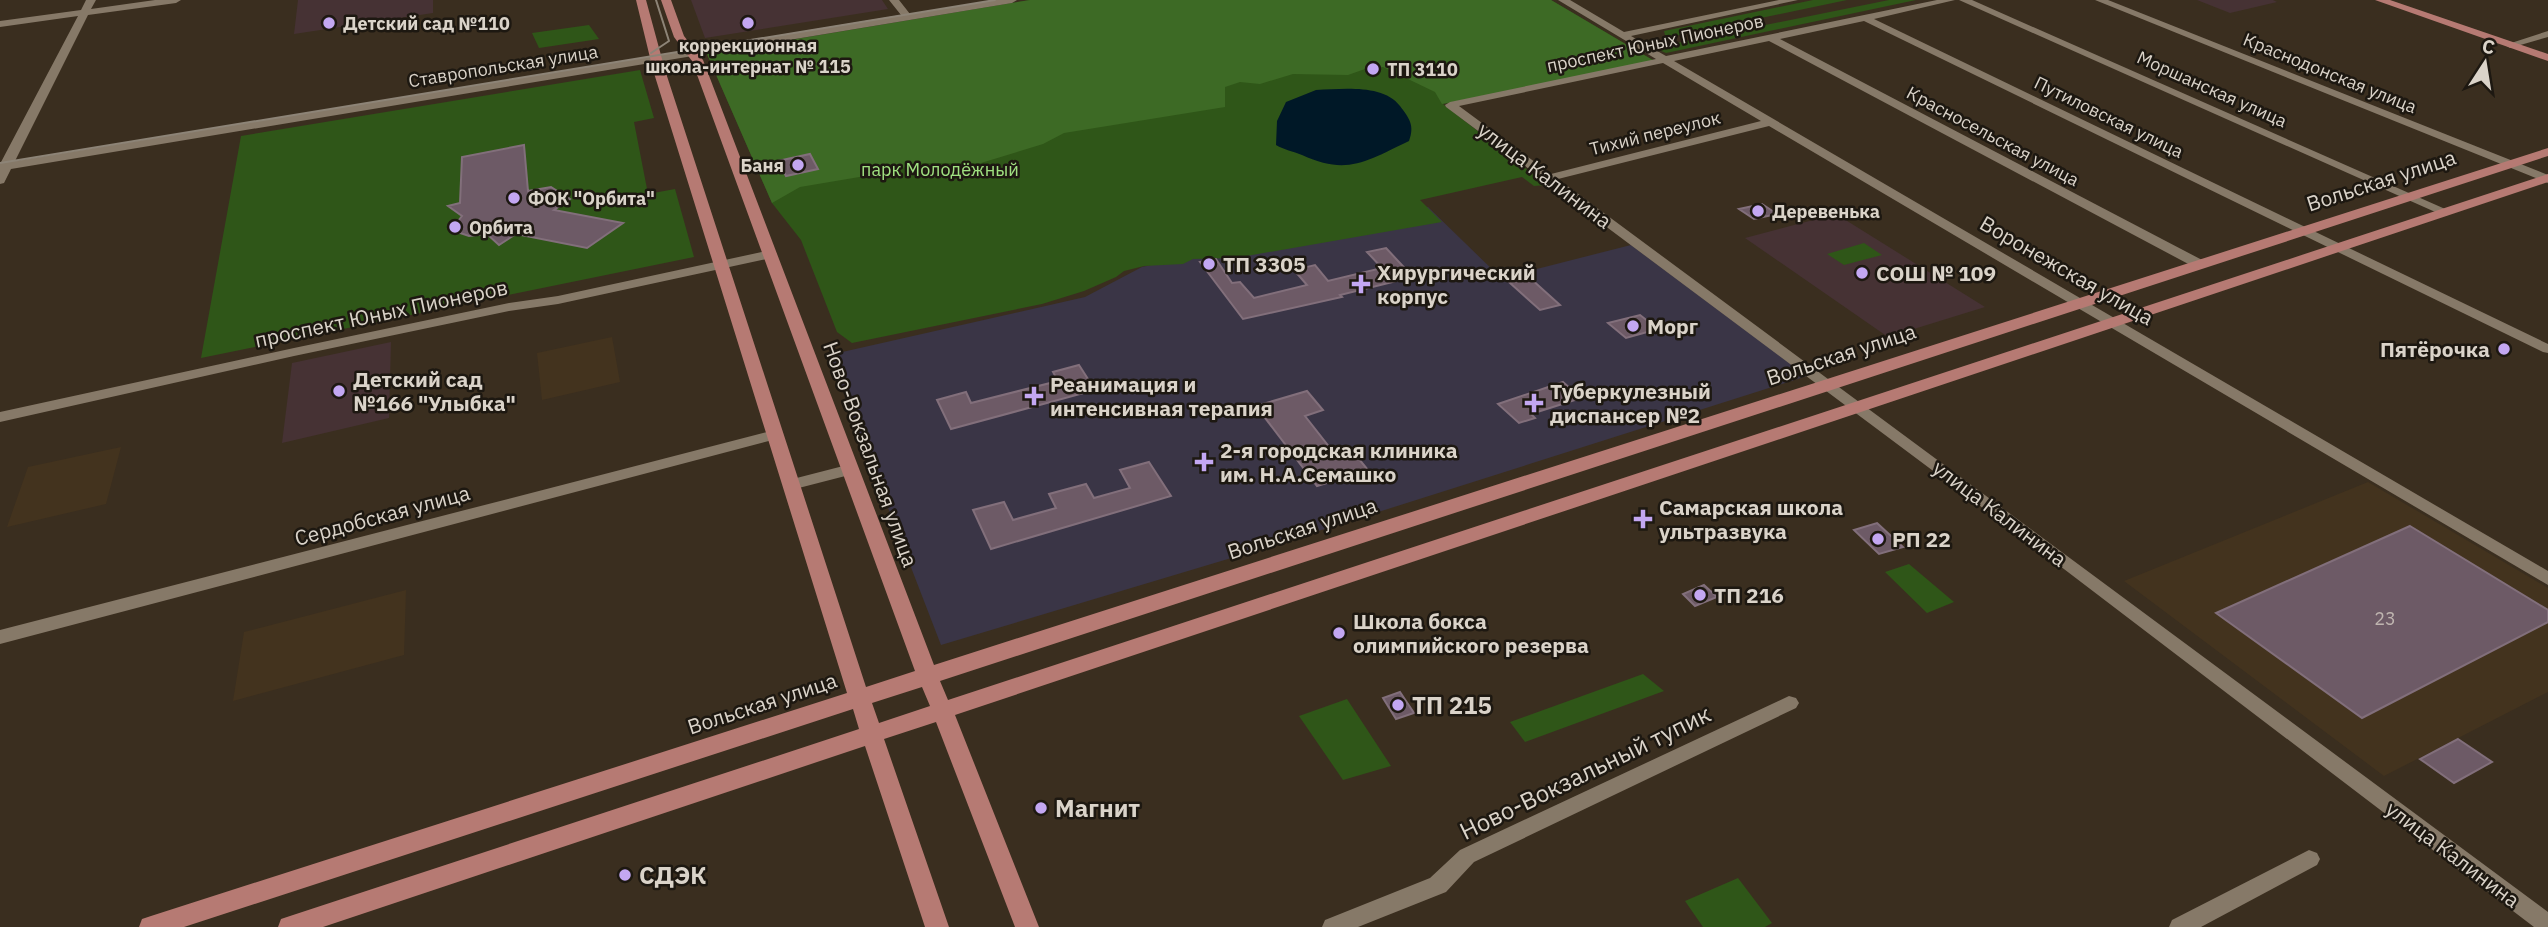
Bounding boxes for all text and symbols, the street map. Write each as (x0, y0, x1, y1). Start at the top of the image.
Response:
street label: проспект Юных Пионеров (1544, 9, 1766, 77)
place label: Детский сад №110 (343, 12, 510, 35)
marker: Детский сад №110 (321, 15, 337, 31)
marker: коррекционная школа-интернат № 115 (740, 15, 756, 31)
street label: Краснодонская улица (2240, 28, 2421, 118)
north arrow (2450, 28, 2520, 98)
text: С (2480, 33, 2497, 59)
place label: коррекционная школа-интернат № 115 (645, 34, 851, 78)
street label: Ставропольская улица (407, 40, 600, 92)
street label: Моршанская улица (2133, 46, 2291, 133)
place label: ТП 3110 (1387, 58, 1458, 81)
marker: ТП 3110 (1365, 61, 1381, 77)
street label: Путиловская улица (2031, 71, 2188, 163)
street label: Красносельская улица (1903, 81, 2084, 191)
street label: Тихий переулок (1587, 106, 1723, 160)
street label: улица Калинина (1472, 115, 1618, 235)
street label: Вольская улица (2303, 143, 2459, 217)
place label: Баня (740, 154, 784, 177)
marker: Баня (790, 157, 806, 173)
park label: парк Молодёжный (861, 158, 1019, 181)
place label: ФОК "Орбита" (528, 187, 655, 210)
marker: ФОК "Орбита" (506, 190, 522, 206)
place label: Деревенька (1772, 200, 1880, 223)
marker: Деревенька (1750, 203, 1766, 219)
street label: Воронежская улица (1975, 209, 2159, 331)
place label: Орбита (469, 216, 533, 239)
marker: Орбита (447, 219, 463, 235)
place label: ТП 3305 (1223, 250, 1306, 278)
marker: ТП 3305 (1201, 256, 1217, 272)
place label: Хирургический корпус (1377, 258, 1536, 310)
place label: СОШ № 109 (1876, 259, 1996, 287)
marker: СОШ № 109 (1854, 265, 1870, 281)
street label: проспект Юных Пионеров (252, 272, 510, 354)
marker: Хирургический корпус (1351, 274, 1371, 294)
place label: Морг (1647, 312, 1698, 340)
street label: Вольская улица (1763, 317, 1919, 391)
marker: Морг (1625, 318, 1641, 334)
place label: Пятёрочка (2380, 335, 2490, 363)
street label: Ново-Вокзальная улица (817, 337, 925, 571)
marker: Пятёрочка (2496, 341, 2512, 357)
place label: Детский сад №166 "Улыбка" (353, 365, 516, 417)
place label: Реанимация и интенсивная терапия (1050, 370, 1273, 422)
place label: Туберкулезный диспансер №2 (1550, 377, 1711, 429)
marker: Детский сад №166 "Улыбка" (331, 383, 347, 399)
marker: Реанимация и интенсивная терапия (1024, 386, 1044, 406)
marker: Туберкулезный диспансер №2 (1524, 393, 1544, 413)
place label: 2-я городская клиника им. Н.А.Семашко (1220, 436, 1458, 488)
marker: 2-я городская клиника им. Н.А.Семашко (1194, 452, 1214, 472)
street label: улица Калинина (1927, 453, 2073, 573)
street label: Сердобская улица (291, 478, 473, 552)
street label: Вольская улица (1224, 491, 1380, 565)
place label: Самарская школа ультразвука (1659, 493, 1843, 545)
marker: Самарская школа ультразвука (1633, 509, 1653, 529)
place label: РП 22 (1892, 525, 1951, 553)
marker: РП 22 (1870, 531, 1886, 547)
place label: ТП 216 (1714, 581, 1784, 609)
marker: ТП 216 (1692, 587, 1708, 603)
place label: Школа бокса олимпийского резерва (1353, 607, 1589, 659)
house number: 23 (2374, 607, 2396, 630)
marker: Школа бокса олимпийского резерва (1331, 625, 1347, 641)
street label: Вольская улица (684, 666, 840, 740)
place label: ТП 215 (1412, 689, 1492, 721)
marker: ТП 215 (1390, 697, 1406, 713)
street label: Ново-Вокзальный тупик (1454, 697, 1716, 847)
place label: Магнит (1055, 792, 1140, 824)
street label: улица Калинина (2380, 794, 2526, 914)
marker: Магнит (1033, 800, 1049, 816)
place label: СДЭК (639, 859, 707, 891)
marker: СДЭК (617, 867, 633, 883)

